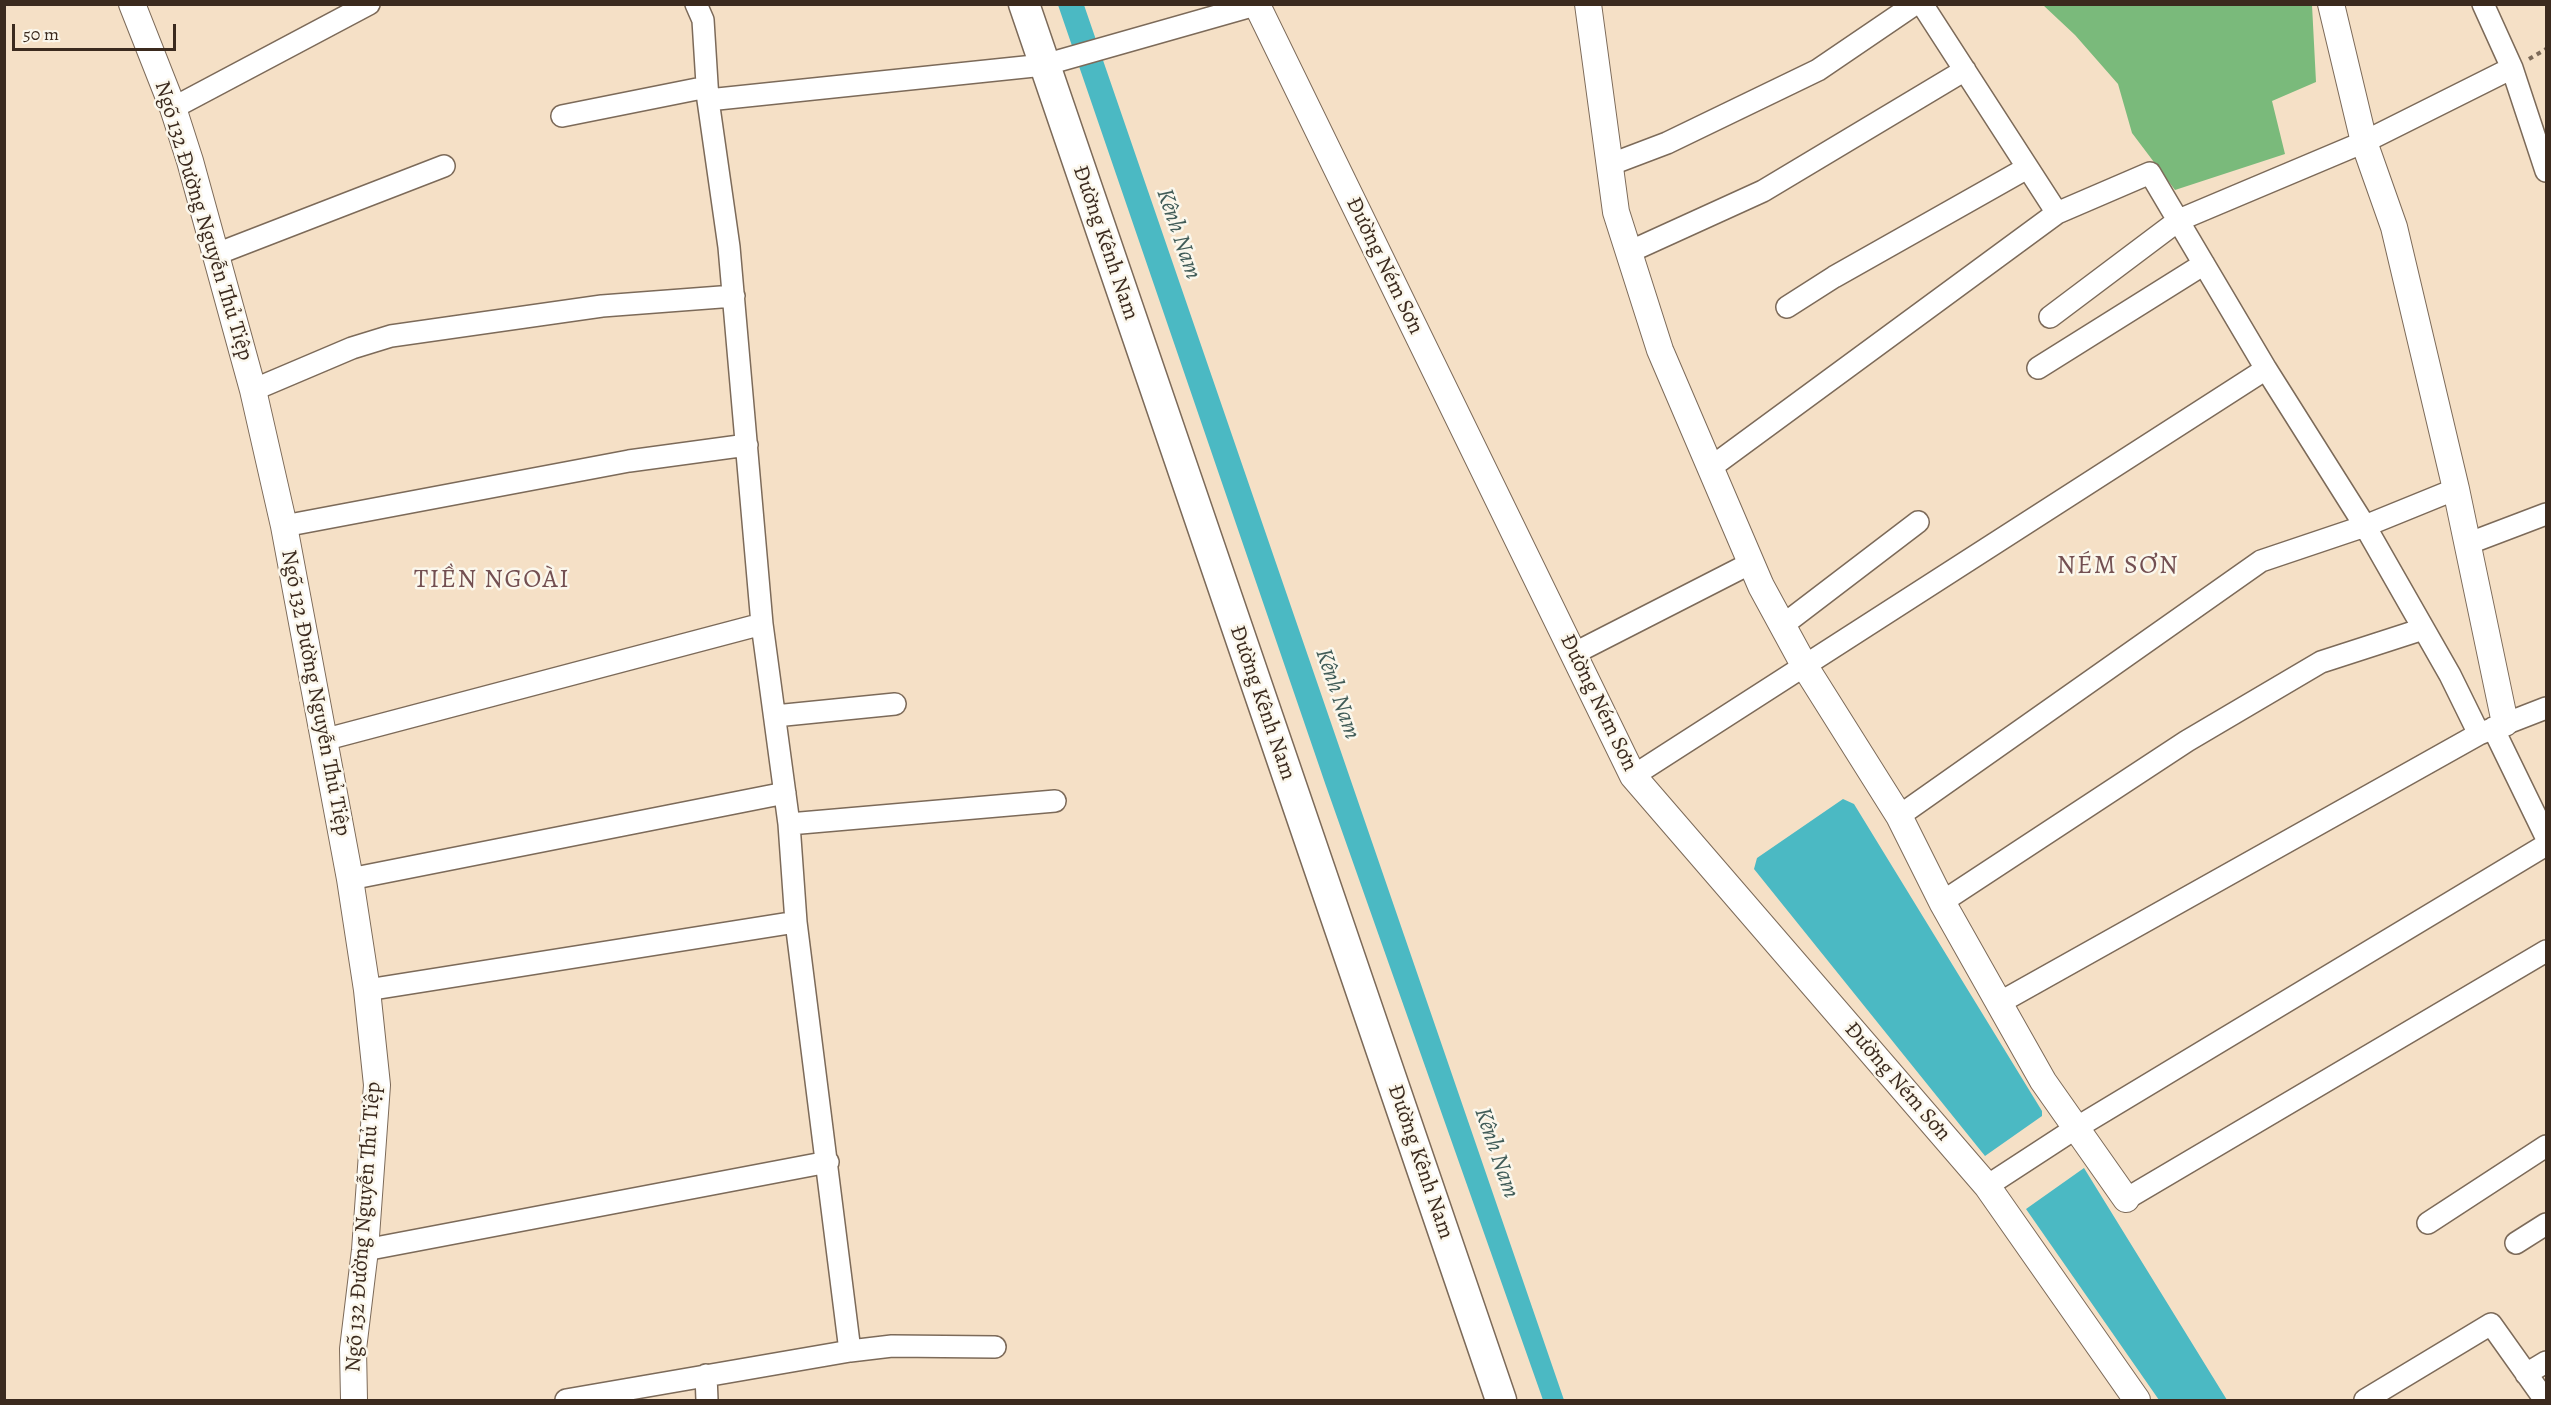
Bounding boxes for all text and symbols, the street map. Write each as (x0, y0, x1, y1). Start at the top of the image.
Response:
scale bar (15, 12, 178, 50)
text: 50 m (23, 22, 59, 46)
street label: Ngõ 132 Đường Nguyễn Thủ Tiệp (148, 78, 258, 364)
street label: Đường Kênh Nam (1066, 162, 1144, 324)
water label: Kênh Nam (1149, 185, 1207, 283)
street label: Đường Ném Sơn (1339, 193, 1429, 339)
street label: Ngõ 132 Đường Nguyễn Thủ Tiệp (274, 548, 356, 838)
district label: NÉM SƠN (2057, 551, 2179, 583)
district label: TIỀN NGOÀI (414, 565, 570, 597)
street label: Đường Kênh Nam (1223, 622, 1301, 784)
street label: Đường Ném Sơn (1553, 630, 1643, 776)
water label: Kênh Nam (1308, 645, 1366, 743)
street label: Đường Ném Sơn (1838, 1017, 1956, 1147)
street label: Ngõ 132 Đường Nguyễn Thủ Tiệp (341, 1081, 387, 1373)
street label: Đường Kênh Nam (1381, 1081, 1459, 1243)
water label: Kênh Nam (1467, 1104, 1525, 1202)

